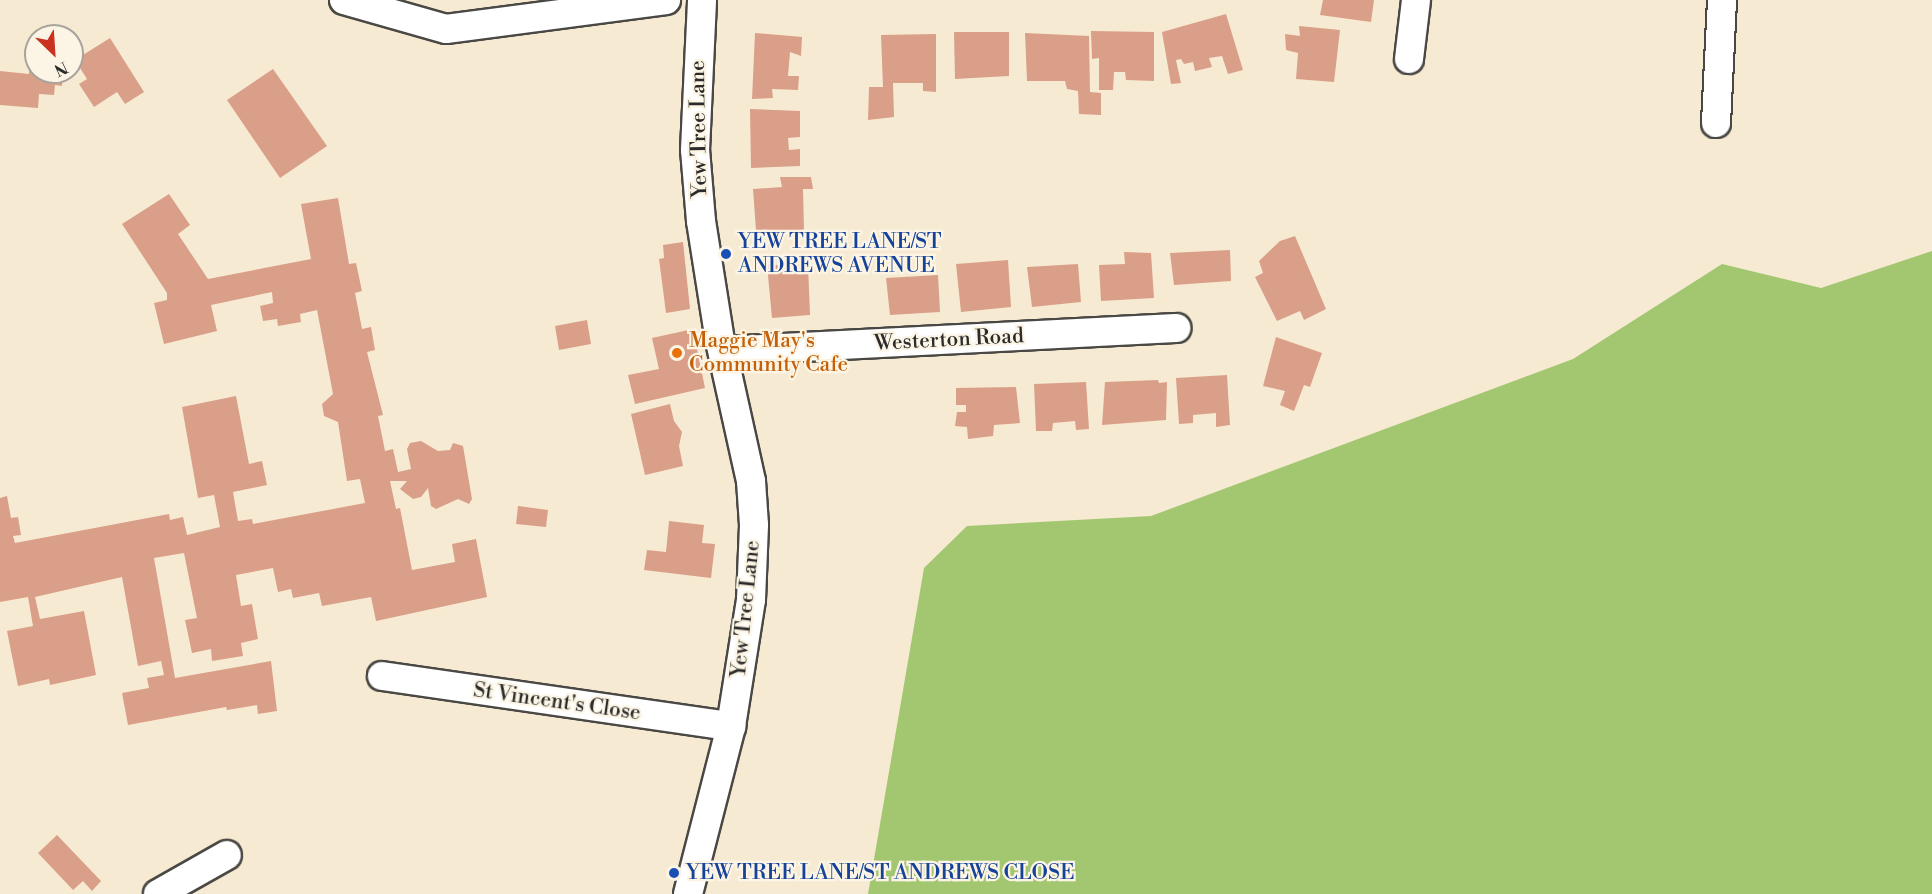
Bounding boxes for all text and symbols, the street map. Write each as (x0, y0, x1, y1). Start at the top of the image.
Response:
north arrow (24, 24, 84, 84)
text: N (51, 57, 71, 80)
street label: Yew Tree Lane (685, 60, 713, 198)
place label: YEW TREE LANE/ST ANDREWS AVENUE (738, 229, 942, 279)
marker: YEW TREE LANE/ST ANDREWS AVENUE (719, 247, 733, 261)
street label: Westerton Road (874, 323, 1024, 357)
place label: Maggie May's Community Cafe (689, 328, 848, 378)
marker: Maggie May's Community Cafe (670, 346, 684, 360)
street label: Yew Tree Lane (726, 539, 766, 679)
street label: St Vincent's Close (472, 678, 642, 726)
place label: YEW TREE LANE/ST ANDREWS CLOSE (686, 860, 1075, 886)
marker: YEW TREE LANE/ST ANDREWS CLOSE (667, 866, 681, 880)

